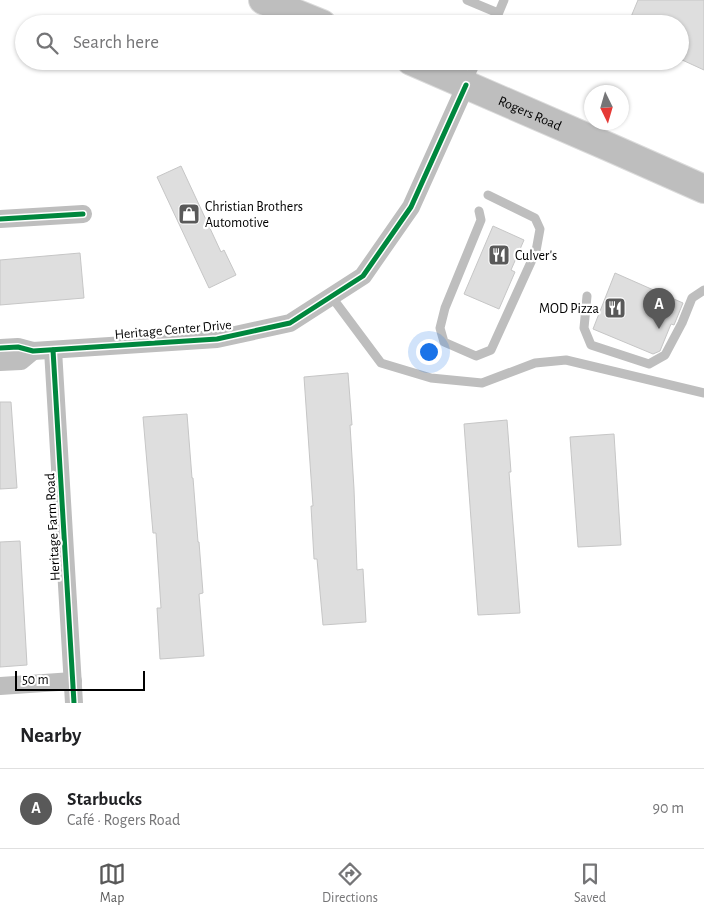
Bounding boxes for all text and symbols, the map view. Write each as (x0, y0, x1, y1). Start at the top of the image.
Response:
search box (15, 15, 689, 70)
icon: search (33, 29, 61, 57)
text: Search here (73, 33, 159, 52)
north arrow (584, 85, 629, 130)
street label: Rogers Road (496, 94, 564, 134)
place label: Christian Brothers Automotive (205, 200, 303, 230)
shop icon: Christian Brothers Automotive (177, 202, 201, 226)
restaurant icon: Culver's (487, 243, 511, 267)
place label: Culver's (515, 249, 557, 263)
pin: A (643, 288, 675, 329)
restaurant icon: MOD Pizza (603, 296, 627, 320)
place label: MOD Pizza (539, 302, 600, 316)
street label: Heritage Center Drive (114, 318, 232, 342)
your location (416, 339, 442, 365)
street label: Heritage Farm Road (43, 473, 63, 581)
scale bar (15, 668, 145, 691)
text: 50 m (22, 673, 49, 687)
text: Nearby (20, 725, 81, 746)
text: Starbucks (67, 790, 142, 809)
text: A (31, 800, 41, 816)
text: 90 m (653, 800, 684, 816)
text: Café · Rogers Road (67, 812, 180, 828)
tab: Map (98, 860, 126, 907)
tab: Directions (322, 860, 378, 907)
tab: Saved (574, 860, 606, 907)

